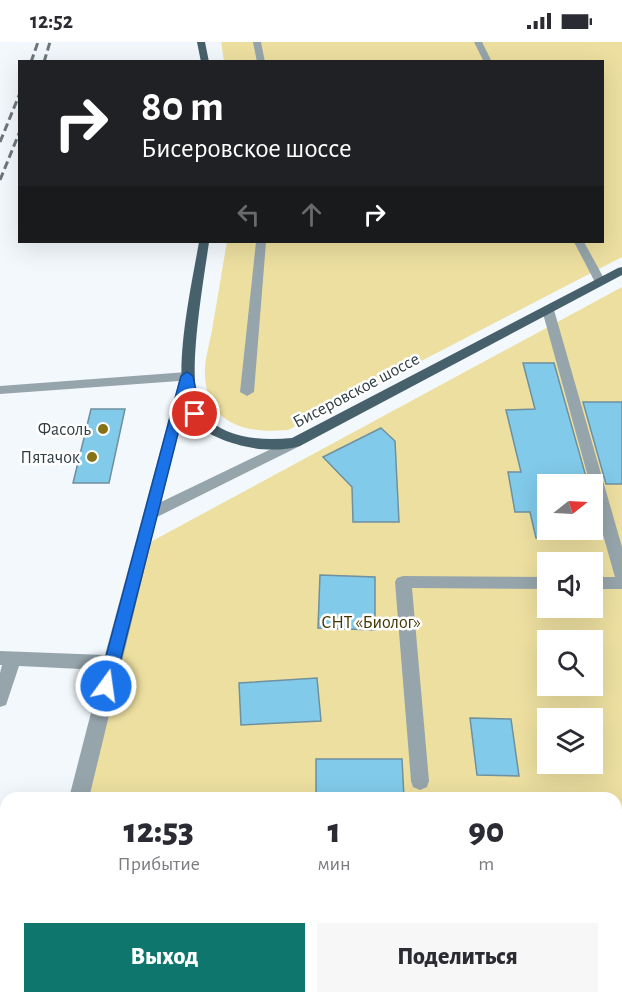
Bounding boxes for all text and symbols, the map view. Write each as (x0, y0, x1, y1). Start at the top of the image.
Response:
text: 12:52 (30, 10, 73, 32)
icon: right (42, 84, 120, 162)
text: 80 m (141, 86, 224, 128)
text: Бисеровское шоссе (141, 135, 352, 162)
icon: left (232, 198, 265, 231)
icon: ahead (295, 198, 328, 231)
icon: right (358, 198, 391, 231)
street label: Бисеровское шоссе (290, 350, 423, 432)
pin (169, 388, 220, 439)
icon: arrive (178, 397, 211, 430)
place label: Фасоль (38, 421, 91, 439)
marker: Фасоль (96, 422, 110, 436)
place label: Пятачок (20, 449, 81, 467)
marker: Пятачок (85, 450, 99, 464)
north arrow (537, 474, 603, 540)
map controls (537, 474, 603, 774)
button: sound (537, 552, 603, 618)
park label: СНТ «Биолог» (321, 614, 421, 632)
button: search (537, 630, 603, 696)
position arrow (74, 654, 138, 718)
button: layers (537, 708, 603, 774)
text: 12:53 (124, 813, 194, 849)
text: 1 (327, 813, 341, 849)
text: 90 (468, 813, 504, 849)
text: Прибытие (118, 854, 200, 874)
text: мин (317, 854, 351, 874)
text: m (478, 854, 494, 874)
button: Выход (24, 923, 305, 992)
button: Поделиться (317, 923, 598, 992)

